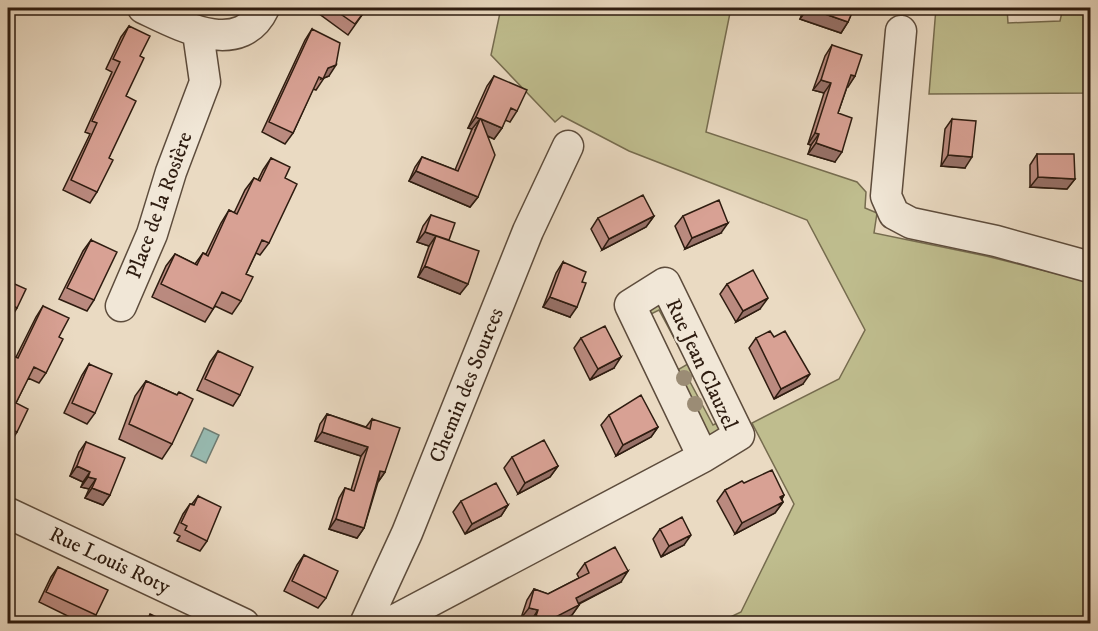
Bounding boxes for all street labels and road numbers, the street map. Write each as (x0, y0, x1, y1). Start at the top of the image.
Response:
street label: Place de la Rosière (121, 128, 199, 282)
street label: Rue Jean Clauzel (659, 295, 743, 435)
street label: Chemin des Sources (424, 304, 510, 467)
street label: Rue Louis Roty (45, 522, 175, 601)

